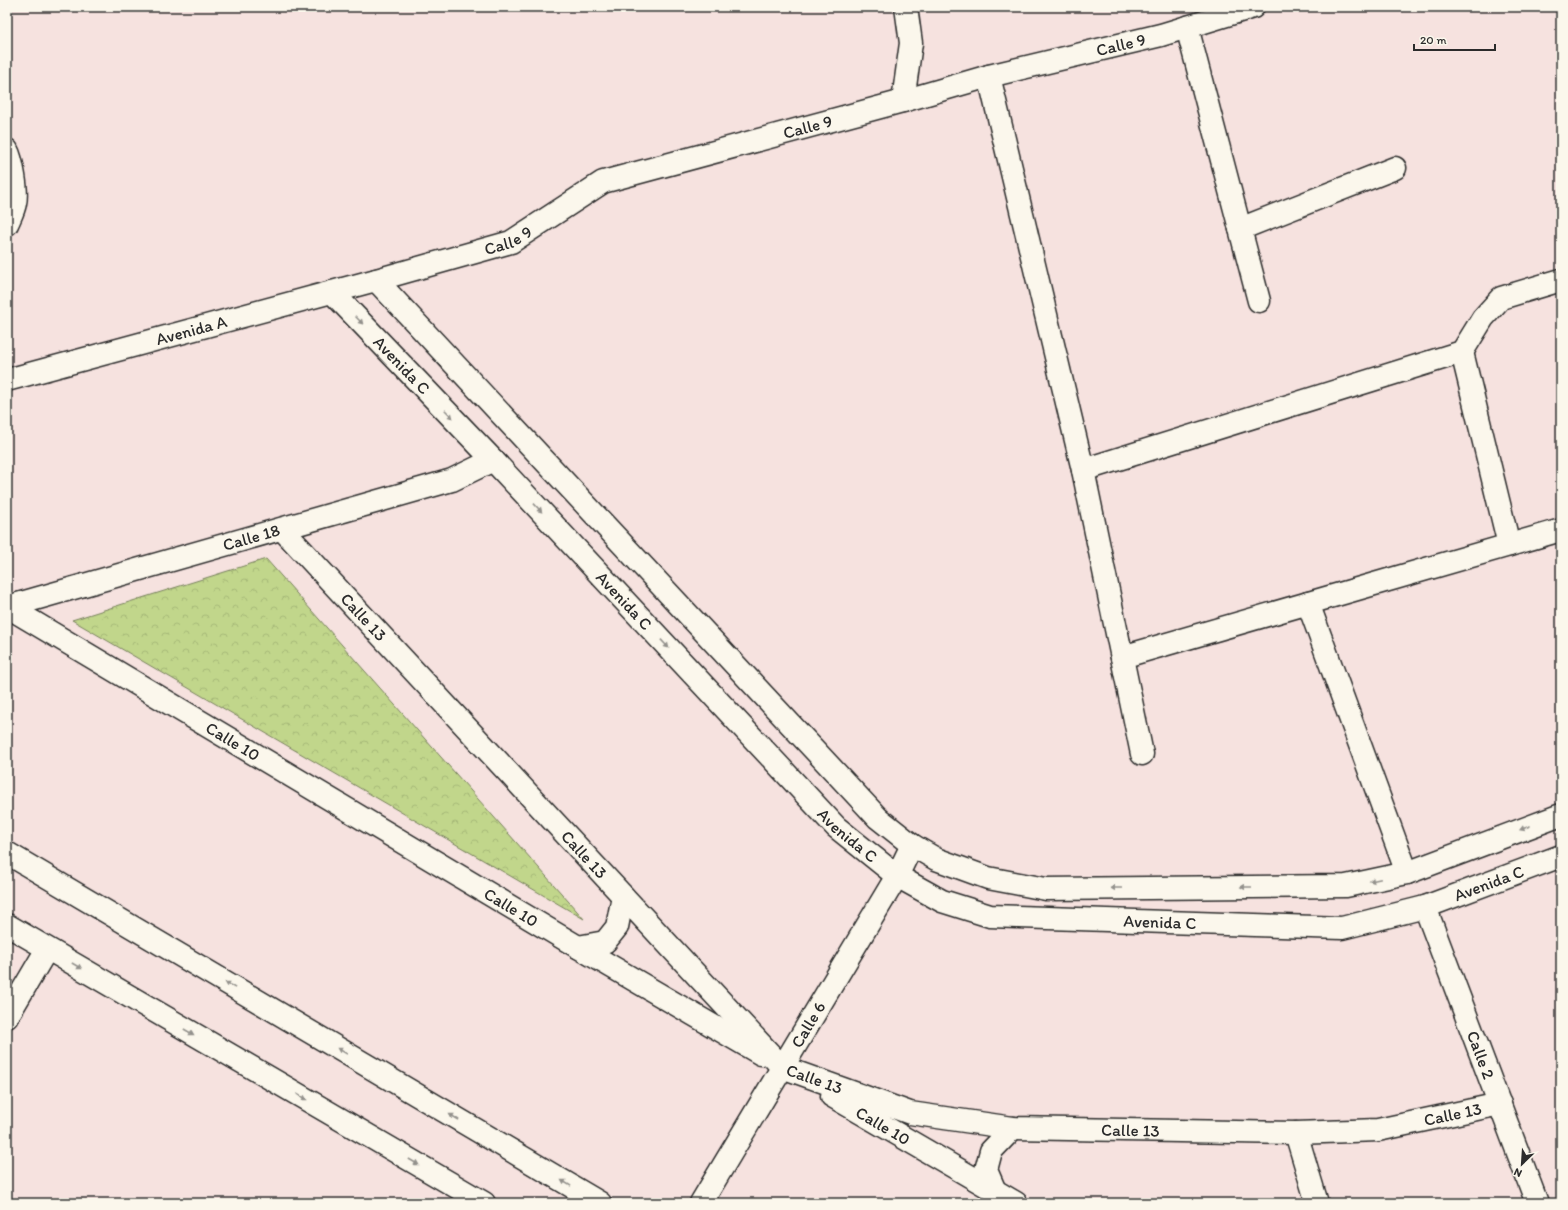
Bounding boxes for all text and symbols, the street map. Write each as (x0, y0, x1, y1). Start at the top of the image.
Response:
scale bar (1414, 26, 1495, 52)
street label: Calle 9 (1094, 29, 1148, 60)
text: 20 m (1420, 33, 1447, 47)
street label: Calle 9 (781, 111, 835, 143)
street label: Calle 9 (482, 221, 536, 259)
street label: Avenida A (154, 311, 229, 349)
one-way arrow (354, 315, 364, 325)
street label: Avenida C (369, 332, 434, 398)
one-way arrow (444, 409, 454, 419)
one-way arrow (533, 503, 543, 513)
street label: Calle 18 (220, 520, 282, 555)
street label: Avenida C (592, 567, 657, 634)
street label: Calle 13 (336, 589, 391, 645)
one-way arrow (660, 639, 670, 649)
street label: Calle 10 (202, 717, 264, 765)
street label: Avenida C (813, 804, 882, 866)
street label: Calle 13 (557, 826, 611, 882)
one-way arrow (1518, 826, 1530, 832)
street label: Avenida C (1451, 861, 1527, 905)
one-way arrow (1369, 877, 1382, 883)
street label: Calle 10 (481, 883, 542, 931)
one-way arrow (1239, 884, 1252, 890)
one-way arrow (1109, 885, 1122, 891)
street label: Avenida C (1123, 911, 1197, 933)
one-way arrow (71, 963, 83, 970)
one-way arrow (225, 981, 236, 988)
street label: Calle 6 (786, 998, 829, 1051)
one-way arrow (183, 1028, 195, 1035)
street label: Calle 2 (1463, 1028, 1499, 1082)
one-way arrow (337, 1047, 347, 1055)
street label: Calle 13 (784, 1059, 845, 1098)
one-way arrow (296, 1093, 308, 1100)
street label: Calle 13 (1422, 1098, 1483, 1130)
street label: Calle 10 (852, 1102, 914, 1149)
one-way arrow (448, 1114, 460, 1121)
street label: Calle 13 (1101, 1120, 1160, 1141)
north arrow (1502, 1144, 1542, 1184)
one-way arrow (408, 1159, 420, 1166)
text: N (1512, 1165, 1524, 1180)
one-way arrow (560, 1180, 572, 1187)

